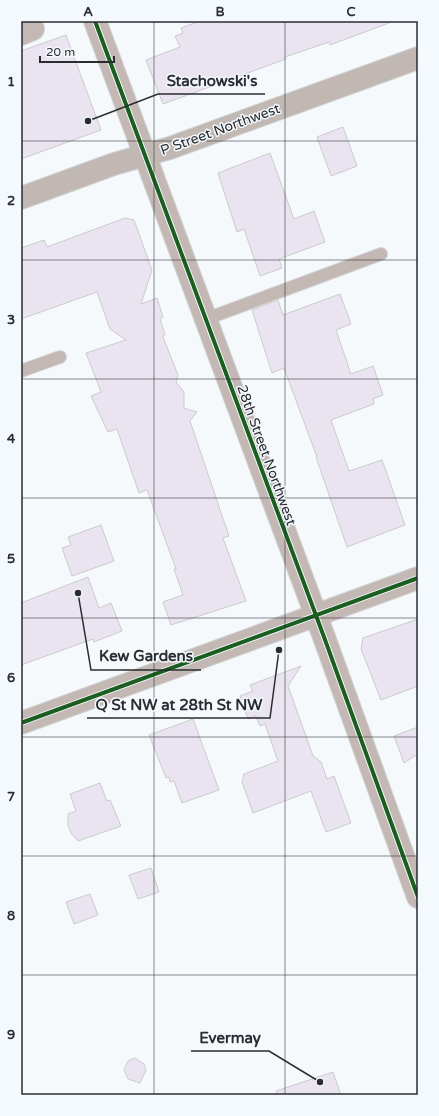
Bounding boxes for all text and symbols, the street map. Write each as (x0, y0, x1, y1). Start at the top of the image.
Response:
text: A (83, 4, 93, 20)
text: B (215, 4, 225, 20)
text: C (346, 4, 356, 20)
scale bar (40, 38, 114, 64)
text: 20 m (46, 45, 75, 59)
callout: Stachowski's (158, 67, 265, 94)
text: Stachowski's (167, 72, 257, 90)
text: 1 (7, 74, 15, 90)
street label: P Street Northwest (158, 100, 283, 159)
text: 2 (7, 193, 15, 209)
text: 3 (7, 312, 15, 328)
street label: 28th Street Northwest (233, 383, 300, 528)
text: 4 (7, 431, 16, 447)
text: 5 (7, 551, 15, 567)
callout: Kew Gardens (91, 643, 201, 670)
text: Kew Gardens (99, 647, 193, 665)
text: 6 (7, 670, 15, 686)
callout: Q St NW at 28th St NW (87, 691, 270, 718)
text: Q St NW at 28th St NW (96, 696, 263, 714)
text: 7 (7, 789, 15, 805)
text: 8 (7, 908, 15, 924)
callout: Evermay (191, 1024, 269, 1051)
text: 9 (7, 1027, 15, 1043)
text: Evermay (199, 1029, 261, 1048)

